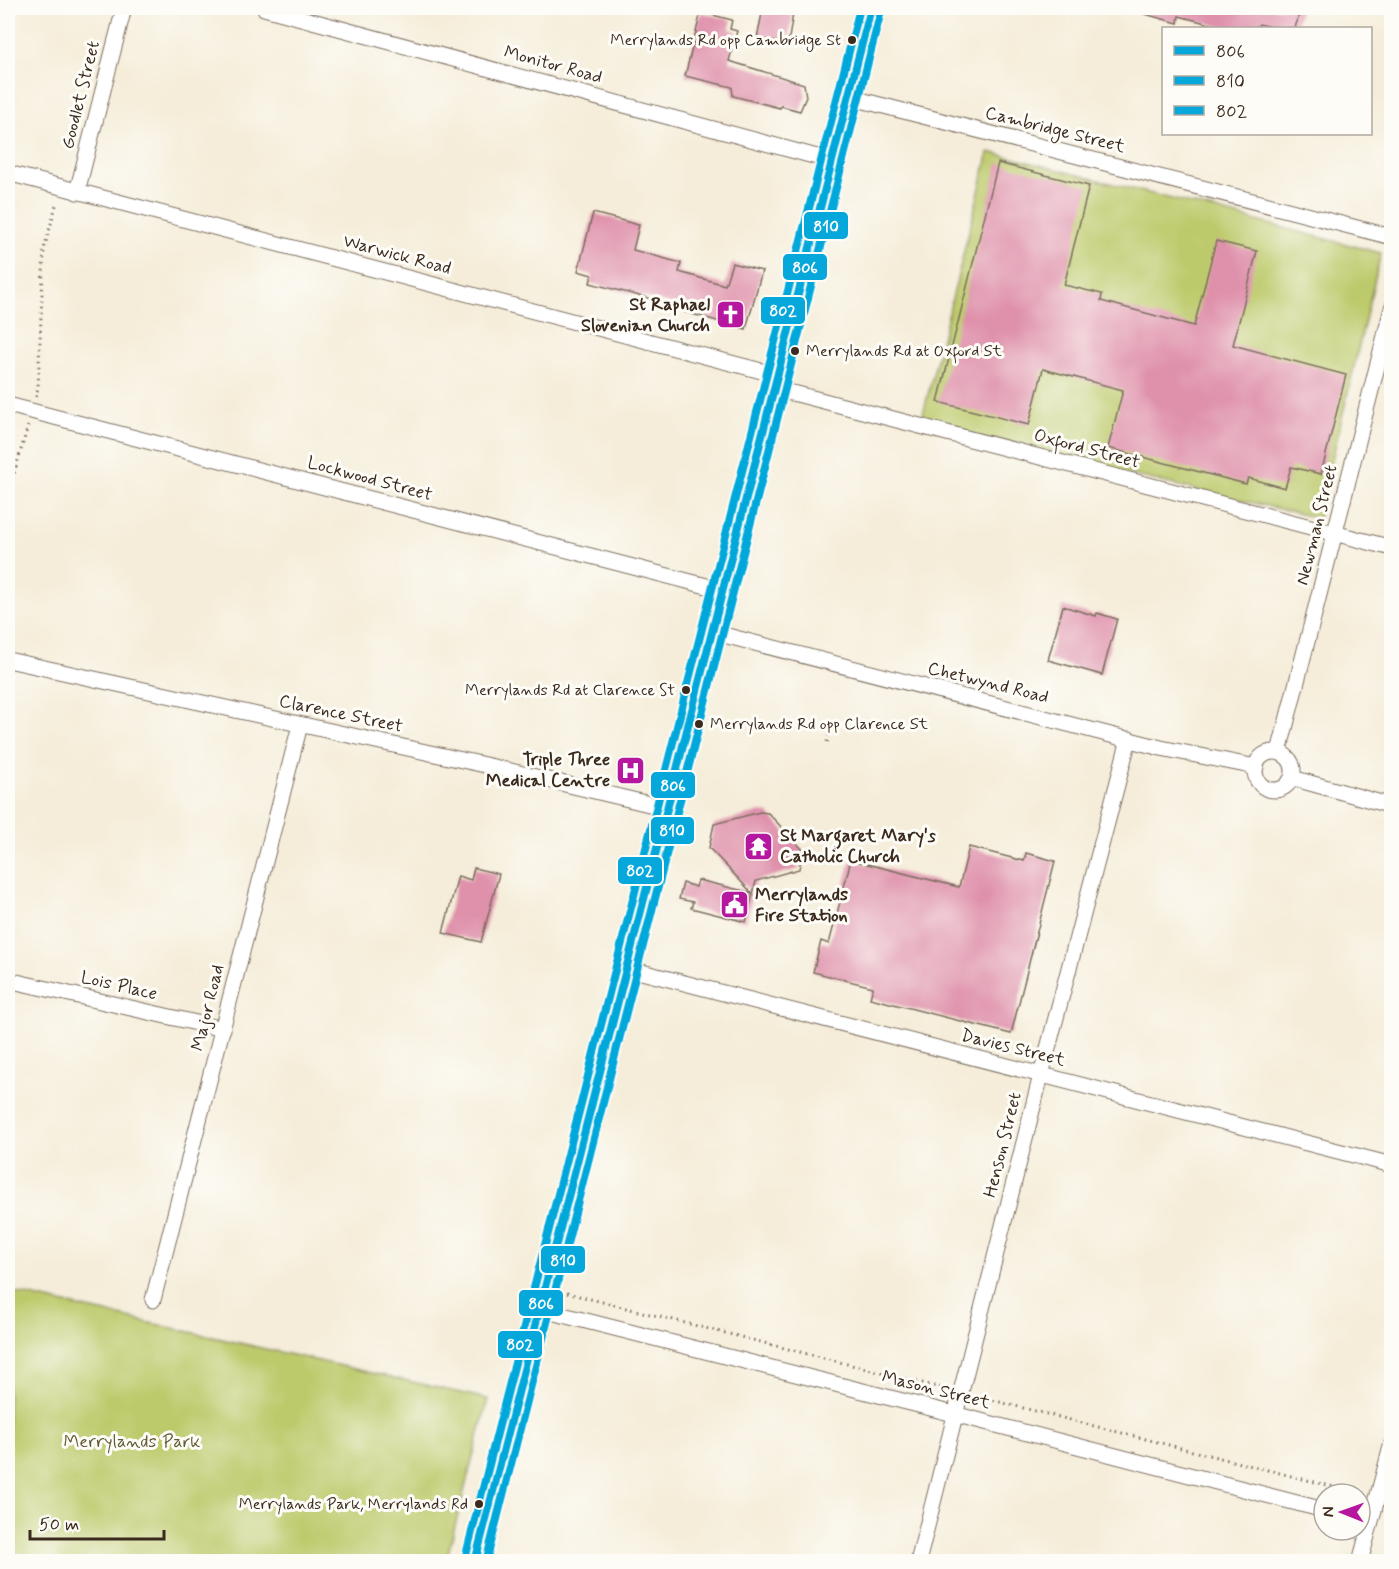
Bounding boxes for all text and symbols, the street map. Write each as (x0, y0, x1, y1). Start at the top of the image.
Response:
legend (1162, 27, 1372, 135)
place label: Merrylands Rd opp Cambridge St (610, 30, 841, 52)
marker: Merrylands Rd opp Cambridge St (846, 34, 858, 46)
street label: Goodlet Street (56, 38, 106, 152)
street label: Monitor Road (501, 40, 605, 90)
text: 806 (1216, 40, 1245, 64)
text: 810 (1216, 70, 1245, 94)
text: 802 (1216, 100, 1247, 124)
street label: Cambridge Street (982, 101, 1128, 160)
line badge: 810 (803, 211, 849, 240)
text: 810 (813, 217, 839, 238)
street label: Warwick Road (340, 229, 454, 281)
line badge: 806 (782, 253, 828, 281)
text: 806 (792, 258, 818, 279)
place label: St Raphael Slovenian Church (581, 293, 710, 338)
line badge: 802 (760, 296, 806, 325)
church icon: St Raphael Slovenian Church (715, 299, 747, 331)
text: 802 (769, 301, 797, 322)
place label: Merrylands Rd at Oxford St (806, 341, 1002, 364)
marker: Merrylands Rd at Oxford St (789, 345, 801, 357)
street label: Oxford Street (1031, 423, 1143, 477)
street label: Lockwood Street (305, 451, 435, 507)
street label: Newman Street (1290, 462, 1344, 588)
street label: Chetwynd Road (925, 656, 1051, 710)
place label: Merrylands Rd at Clarence St (465, 680, 675, 701)
marker: Merrylands Rd at Clarence St (680, 684, 692, 696)
street label: Clarence Street (277, 689, 405, 739)
place label: Merrylands Rd opp Clarence St (710, 714, 929, 735)
marker: Merrylands Rd opp Clarence St (693, 718, 705, 730)
place label: Triple Three Medical Centre (486, 748, 610, 793)
hospital icon: Triple Three Medical Centre (615, 754, 647, 786)
line badge: 806 (650, 771, 696, 799)
text: 806 (660, 776, 686, 797)
line badge: 810 (650, 816, 695, 845)
text: 810 (659, 821, 685, 842)
place label: St Margaret Mary's Catholic Church (780, 824, 936, 869)
temple icon: St Margaret Mary's Catholic Church (743, 830, 775, 862)
line badge: 802 (617, 856, 663, 885)
text: 802 (626, 861, 654, 882)
place label: Merrylands Fire Station (755, 883, 848, 928)
public building icon: Merrylands Fire Station (718, 889, 750, 921)
street label: Major Road (186, 962, 230, 1054)
street label: Lois Place (78, 966, 160, 1006)
street label: Davies Street (958, 1023, 1068, 1073)
street label: Henson Street (978, 1090, 1028, 1200)
line badge: 810 (540, 1245, 586, 1274)
text: 810 (550, 1251, 576, 1272)
line badge: 806 (518, 1289, 564, 1317)
text: 806 (528, 1294, 554, 1315)
line badge: 802 (497, 1330, 543, 1359)
text: 802 (506, 1335, 534, 1356)
street label: Mason Street (879, 1365, 993, 1415)
park label: Merrylands Park (64, 1430, 200, 1454)
north arrow (1312, 1482, 1372, 1542)
place label: Merrylands Park, Merrylands Rd (239, 1494, 468, 1515)
marker: Merrylands Park, Merrylands Rd (473, 1498, 485, 1510)
scale bar (30, 1503, 164, 1541)
text: N (1318, 1506, 1339, 1517)
text: 50 m (39, 1513, 79, 1537)

